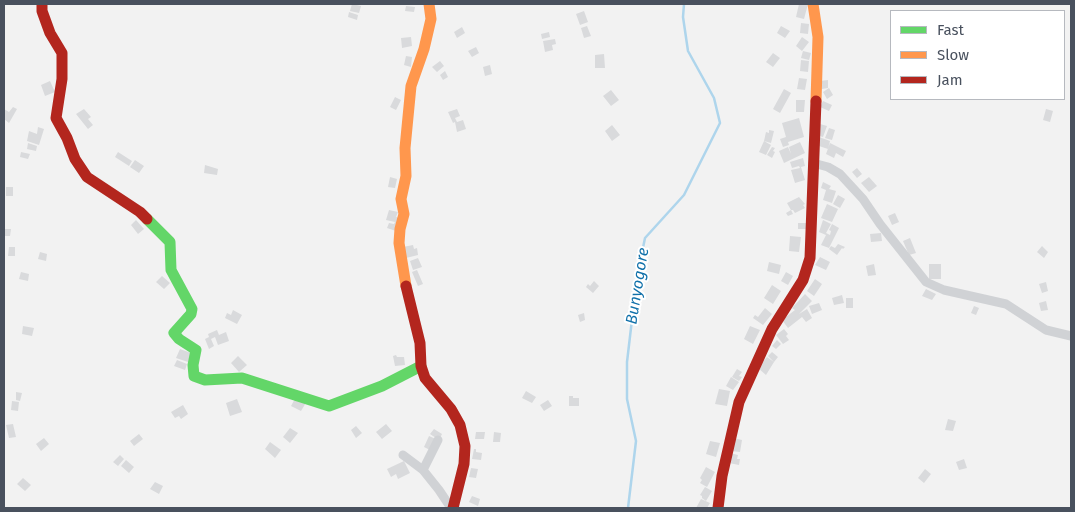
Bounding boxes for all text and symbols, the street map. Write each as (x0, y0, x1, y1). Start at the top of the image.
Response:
legend (890, 10, 1065, 100)
text: Fast (937, 21, 964, 39)
text: Slow (937, 46, 969, 64)
text: Jam (937, 71, 963, 89)
water label: Bunyogore (622, 246, 654, 326)

